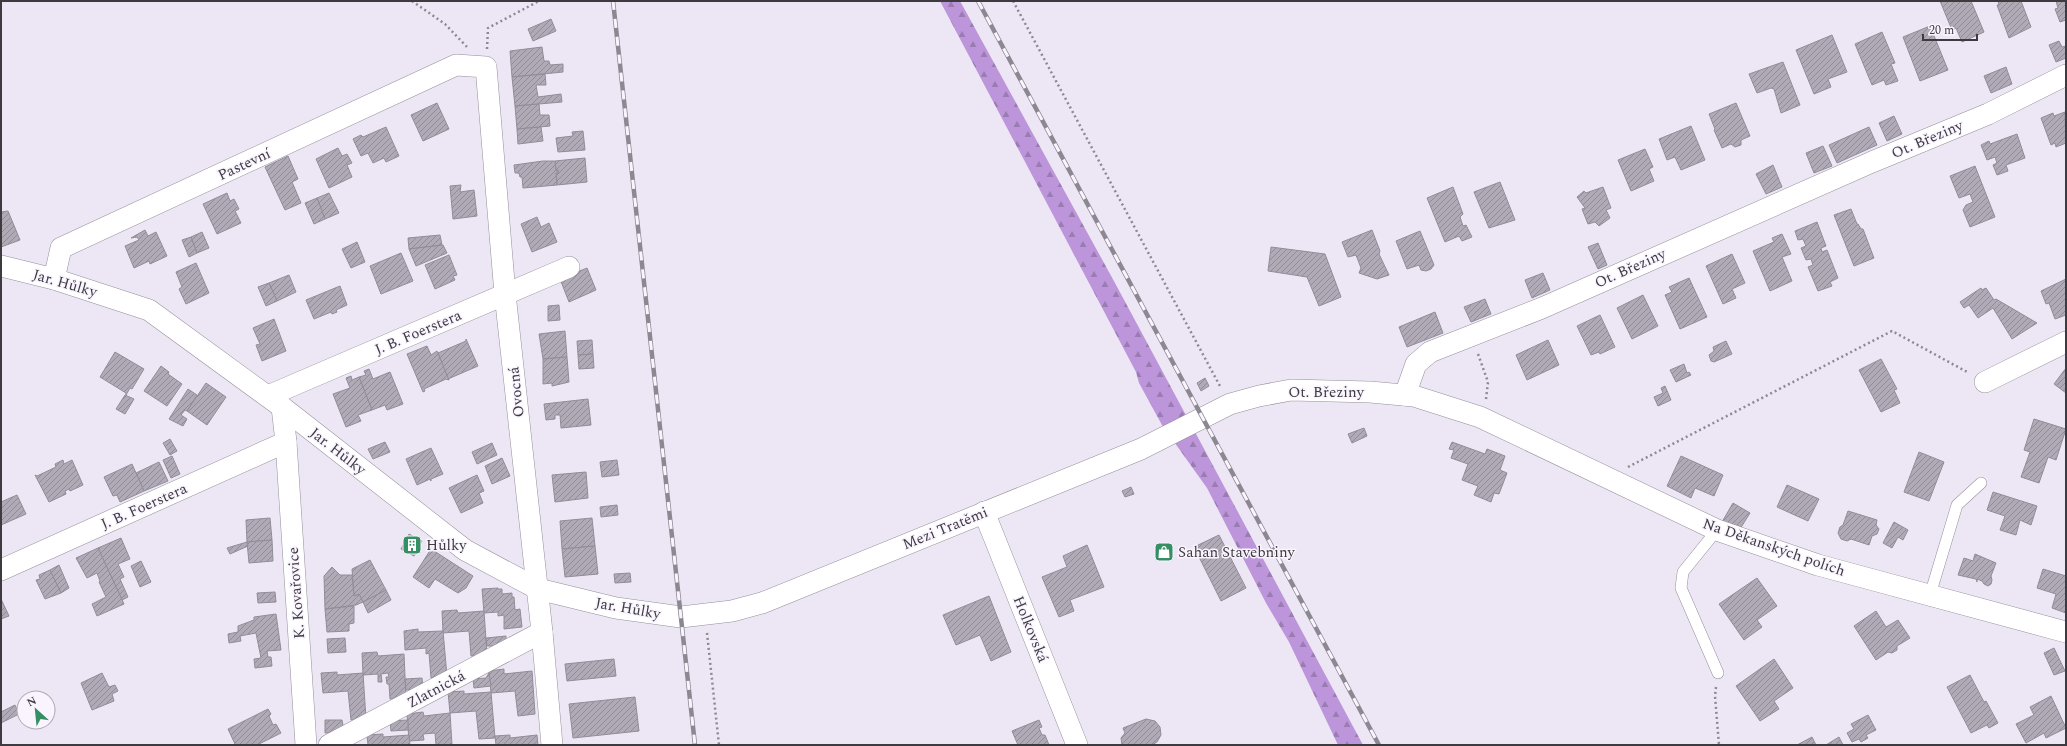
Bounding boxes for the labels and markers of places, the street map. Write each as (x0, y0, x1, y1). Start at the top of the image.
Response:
building icon: Hůlky (401, 534, 423, 556)
place label: Hůlky (426, 534, 467, 557)
shop icon: Sahan Stavebniny (1153, 541, 1175, 563)
place label: Sahan Stavebniny (1178, 541, 1296, 564)

